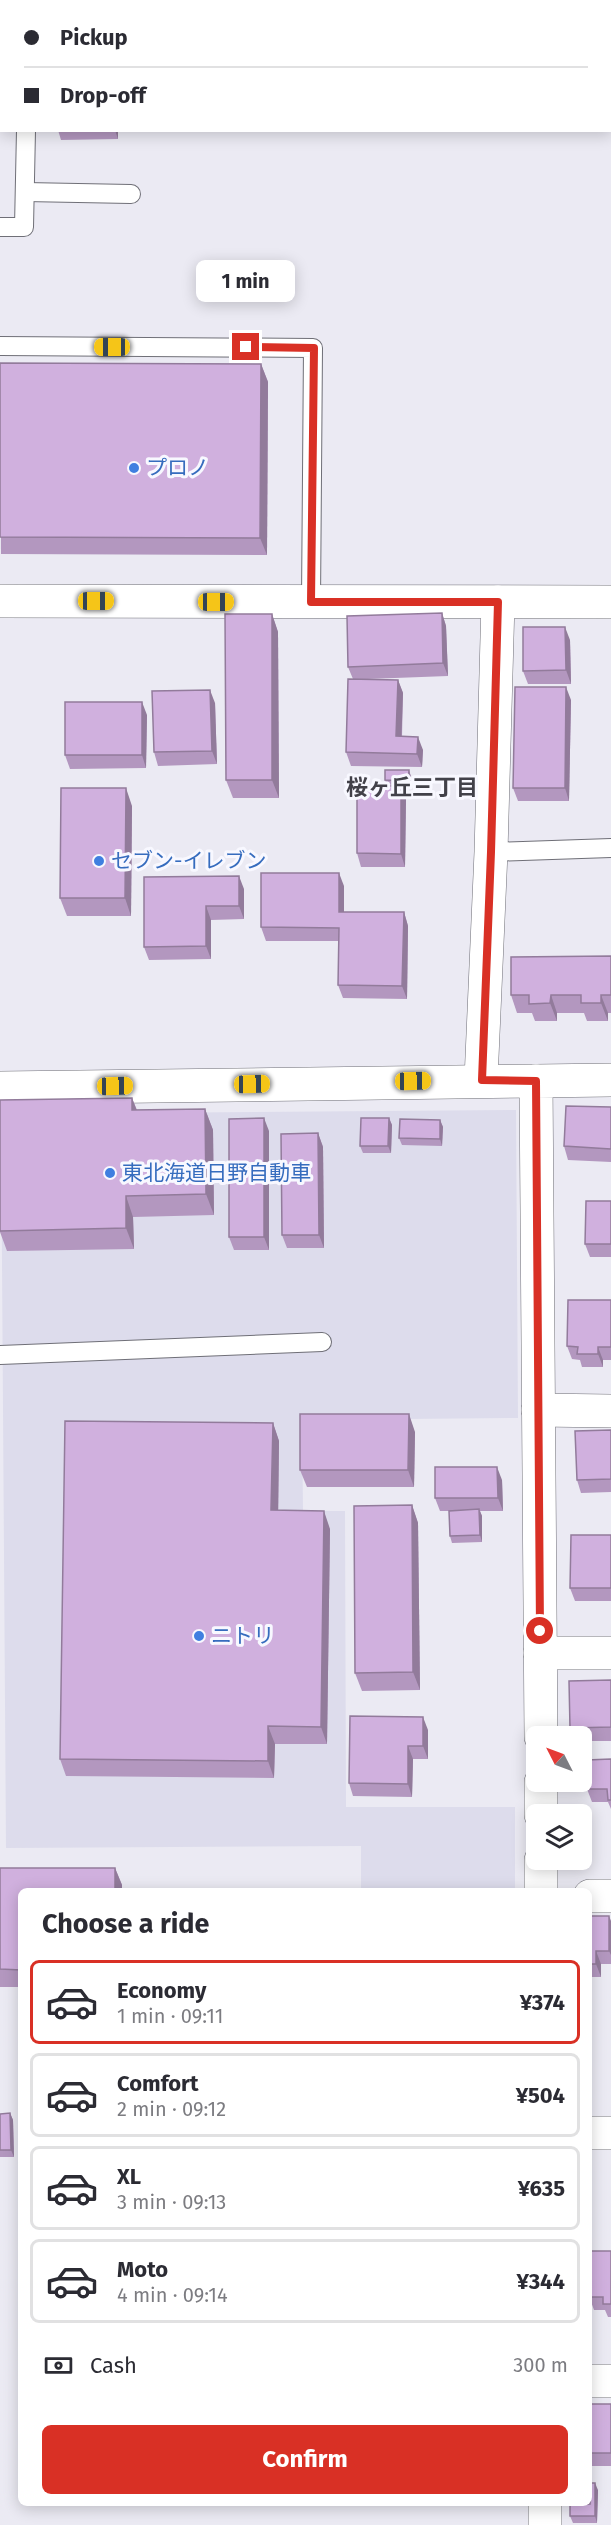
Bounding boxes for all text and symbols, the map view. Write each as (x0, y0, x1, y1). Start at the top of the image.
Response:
text: Pickup (60, 24, 128, 51)
text: Drop-off (60, 82, 146, 109)
callout: 1 min (196, 260, 296, 302)
text: 1 min (221, 269, 270, 293)
route end (232, 333, 259, 360)
car (94, 338, 130, 356)
place label: プロノ (146, 455, 209, 481)
marker: プロノ (127, 461, 141, 475)
car (78, 592, 114, 610)
car (198, 593, 234, 611)
district label: 桜ヶ丘三丁目 (346, 774, 478, 801)
place label: セブン-イレブン (111, 848, 266, 874)
marker: セブン-イレブン (92, 854, 106, 868)
car (395, 1072, 431, 1090)
car (234, 1075, 270, 1093)
car (97, 1077, 133, 1095)
place label: 東北海道日野自動車 (122, 1160, 311, 1186)
marker: 東北海道日野自動車 (103, 1166, 117, 1180)
route start (526, 1617, 553, 1644)
place label: ニトリ (211, 1623, 274, 1649)
marker: ニトリ (192, 1629, 206, 1643)
north arrow (526, 1726, 592, 1792)
map controls (526, 1726, 592, 1870)
button: layers (526, 1804, 592, 1870)
text: Choose a ride (42, 1908, 209, 1940)
icon: car (45, 1975, 99, 2029)
text: Economy (117, 1977, 206, 2004)
text: ¥374 (520, 1989, 565, 2016)
text: 1 min · 09:11 (117, 2004, 223, 2028)
icon: car (45, 2068, 99, 2122)
text: Comfort (117, 2070, 198, 2097)
text: ¥504 (516, 2082, 565, 2109)
text: 2 min · 09:12 (117, 2097, 226, 2121)
icon: car (45, 2161, 99, 2215)
text: XL (117, 2163, 141, 2190)
text: ¥635 (518, 2175, 565, 2202)
text: 3 min · 09:13 (117, 2190, 226, 2214)
icon: car (45, 2254, 99, 2308)
text: Moto (117, 2256, 168, 2283)
text: ¥344 (517, 2268, 565, 2295)
text: 4 min · 09:14 (117, 2283, 228, 2307)
icon: cash (42, 2349, 75, 2382)
text: Cash (90, 2352, 137, 2379)
text: 300 m (513, 2353, 568, 2377)
button: Confirm (42, 2425, 568, 2494)

